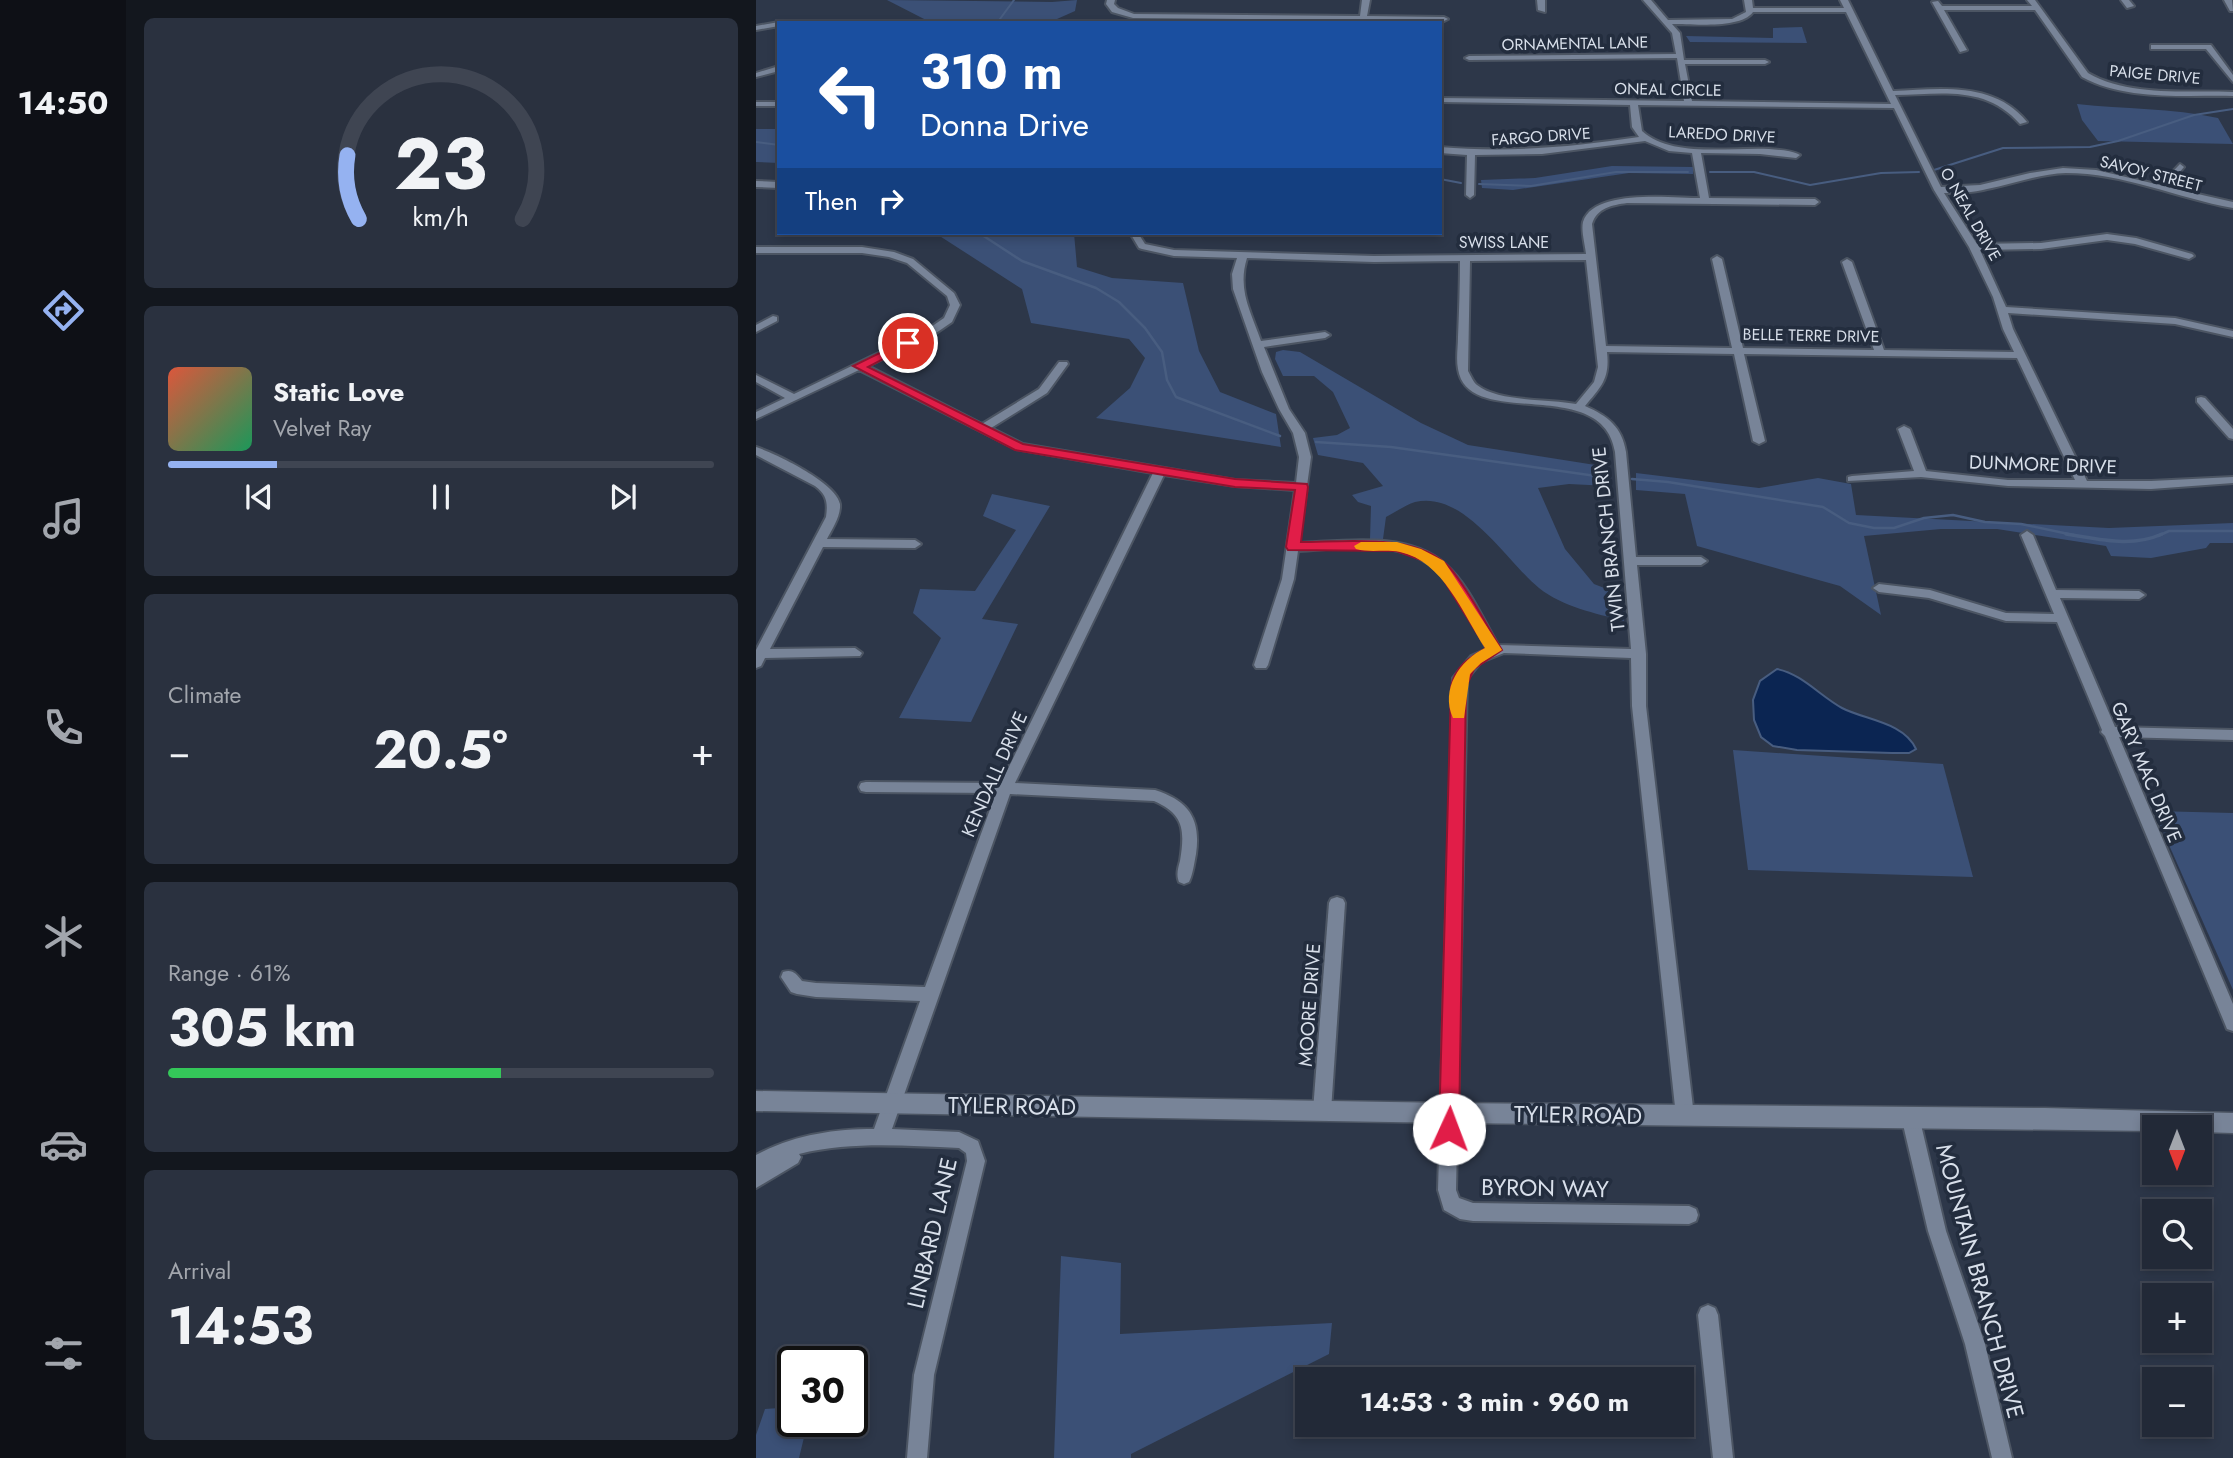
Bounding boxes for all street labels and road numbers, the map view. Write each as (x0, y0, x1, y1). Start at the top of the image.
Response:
street label: ORNAMENTAL LANE (1502, 31, 1648, 56)
street label: PAIGE DRIVE (2109, 59, 2201, 90)
street label: ONEAL CIRCLE (1614, 77, 1722, 102)
street label: LAREDO DRIVE (1668, 120, 1776, 149)
street label: FARGO DRIVE (1491, 122, 1591, 151)
street label: SAVOY STREET (2098, 150, 2205, 197)
street label: O NEAL DRIVE (1935, 163, 2007, 265)
street label: SWISS LANE (1459, 231, 1549, 254)
street label: BELLE TERRE DRIVE (1742, 323, 1879, 348)
street label: TWIN BRANCH DRIVE (1585, 445, 1632, 633)
street label: DUNMORE DRIVE (1969, 448, 2117, 481)
street label: GARY MAC DRIVE (2105, 697, 2188, 847)
street label: KENDALL DRIVE (955, 707, 1034, 841)
street label: MOORE DRIVE (1292, 943, 1327, 1068)
street label: TYLER ROAD (948, 1088, 1076, 1124)
street label: TYLER ROAD (1514, 1097, 1642, 1133)
street label: MOUNTAIN BRANCH DRIVE (1927, 1140, 2033, 1422)
street label: LINBARD LANE (898, 1154, 966, 1312)
street label: BYRON WAY (1481, 1170, 1609, 1206)

